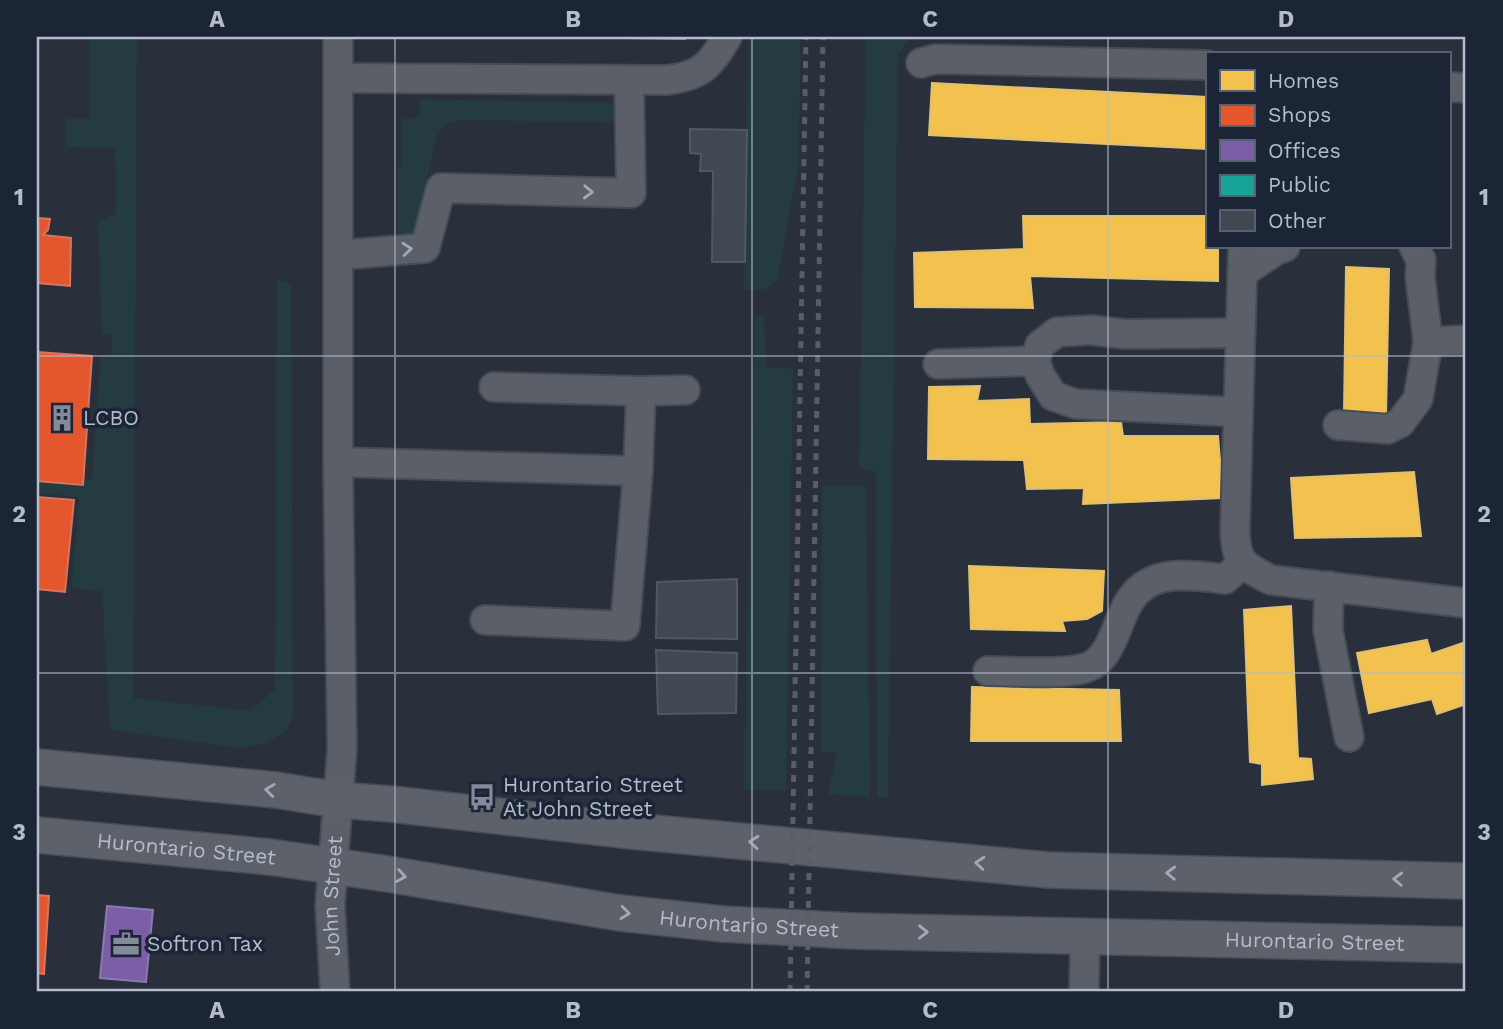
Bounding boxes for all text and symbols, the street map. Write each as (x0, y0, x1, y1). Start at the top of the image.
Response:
text: A (209, 6, 225, 33)
text: B (565, 6, 581, 33)
text: C (922, 6, 938, 33)
text: D (1278, 6, 1294, 33)
legend (1206, 52, 1450, 248)
text: Homes (1268, 68, 1339, 93)
text: Shops (1268, 102, 1331, 127)
text: Offices (1268, 138, 1341, 163)
text: Public (1268, 172, 1331, 197)
text: 1 (14, 184, 24, 211)
one-way arrow (582, 184, 593, 199)
text: 1 (1479, 184, 1489, 211)
text: Other (1268, 208, 1327, 233)
one-way arrow (402, 242, 413, 257)
building icon: LCBO (47, 403, 77, 433)
place label: LCBO (83, 405, 139, 430)
text: 2 (12, 501, 26, 528)
text: 2 (1477, 501, 1491, 528)
place label: Hurontario Street At John Street (503, 772, 683, 821)
one-way arrow (265, 782, 276, 797)
bus stop icon: Hurontario Street At John Street (467, 782, 497, 812)
text: 3 (12, 819, 26, 846)
text: 3 (1477, 819, 1491, 846)
street label: Hurontario Street (96, 828, 278, 870)
street label: John Street (317, 835, 347, 957)
one-way arrow (748, 835, 760, 850)
one-way arrow (974, 856, 985, 871)
one-way arrow (1165, 865, 1175, 881)
one-way arrow (395, 868, 407, 883)
one-way arrow (1392, 872, 1403, 887)
street label: Hurontario Street (658, 904, 840, 942)
one-way arrow (620, 906, 631, 921)
one-way arrow (917, 925, 928, 940)
street label: Hurontario Street (1224, 926, 1405, 956)
office icon: Softron Tax (111, 929, 141, 959)
place label: Softron Tax (147, 931, 263, 956)
text: A (209, 997, 225, 1024)
text: B (565, 997, 581, 1024)
text: C (922, 997, 938, 1024)
text: D (1278, 997, 1294, 1024)

